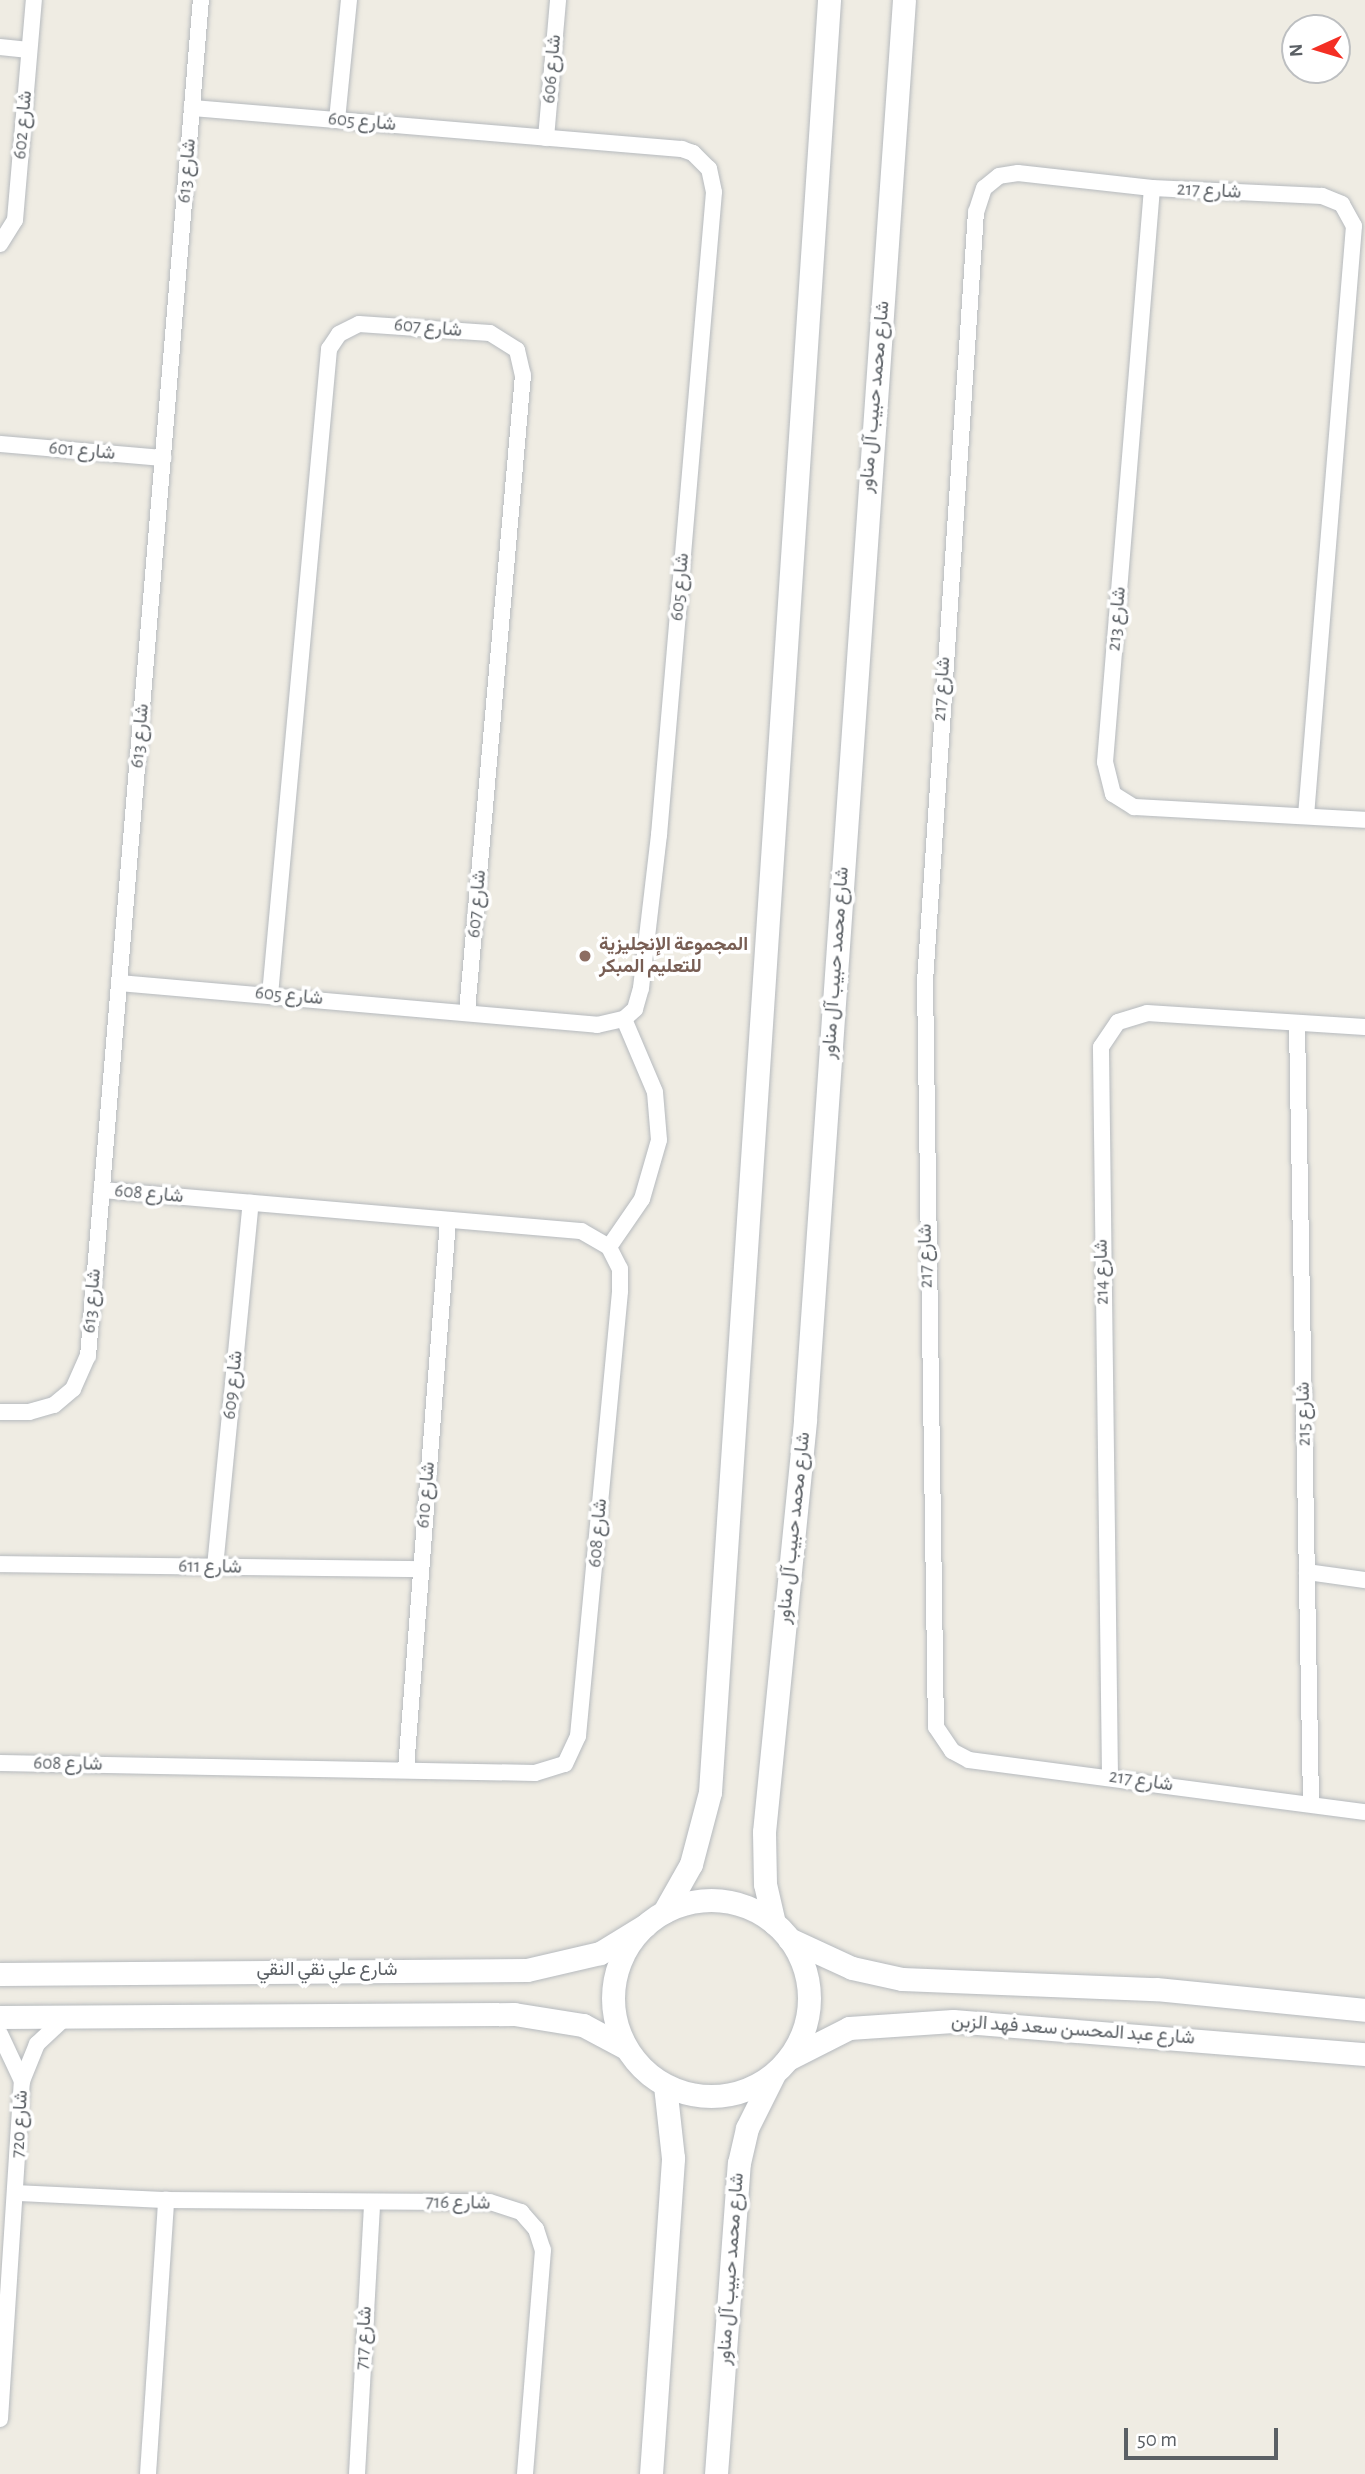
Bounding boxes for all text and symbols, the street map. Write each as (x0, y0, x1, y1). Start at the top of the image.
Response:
north arrow (1281, 14, 1351, 84)
street label: شارع 606 (538, 34, 566, 104)
text: N (1287, 43, 1306, 58)
street label: شارع 602 (9, 90, 37, 160)
street label: شارع 605 (327, 108, 397, 136)
street label: شارع 613 (173, 138, 201, 204)
street label: شارع 217 (1176, 178, 1242, 204)
street label: شارع محمد حبيب آل مناور (855, 300, 895, 494)
street label: شارع 607 (393, 314, 463, 342)
street label: شارع 601 (48, 437, 116, 465)
street label: شارع 605 (666, 552, 694, 622)
street label: شارع 213 (1103, 586, 1131, 652)
street label: شارع 217 (928, 656, 956, 722)
street label: شارع 613 (126, 703, 154, 769)
street label: شارع محمد حبيب آل مناور (818, 866, 854, 1060)
street label: شارع 607 (463, 869, 491, 939)
place label: المجموعة الإنجليزية للتعليم المبكر (599, 934, 748, 978)
marker: المجموعة الإنجليزية للتعليم المبكر (577, 948, 593, 964)
street label: شارع 605 (254, 982, 324, 1010)
street label: شارع 608 (113, 1180, 185, 1208)
street label: شارع 217 (914, 1224, 938, 1288)
street label: شارع 214 (1090, 1239, 1114, 1305)
street label: شارع 613 (78, 1268, 106, 1334)
street label: شارع 609 (218, 1349, 248, 1421)
street label: شارع 215 (1292, 1382, 1316, 1446)
street label: شارع محمد حبيب آل مناور (773, 1431, 815, 1625)
street label: شارع 610 (412, 1461, 440, 1529)
street label: شارع 608 (584, 1497, 612, 1569)
street label: شارع 611 (178, 1555, 242, 1579)
street label: شارع 608 (33, 1752, 103, 1776)
street label: شارع 217 (1108, 1765, 1174, 1797)
street label: شارع علي نقي النقي (256, 1959, 398, 1981)
street label: شارع عبد المحسن سعد فهد الزبن (950, 2010, 1196, 2050)
street label: شارع 720 (7, 2089, 33, 2159)
street label: شارع محمد حبيب آل مناور (713, 2172, 749, 2366)
street label: شارع 716 (425, 2191, 491, 2215)
street label: شارع 717 (351, 2306, 377, 2370)
scale bar (1127, 2414, 1281, 2458)
text: 50 m (1137, 2429, 1177, 2450)

